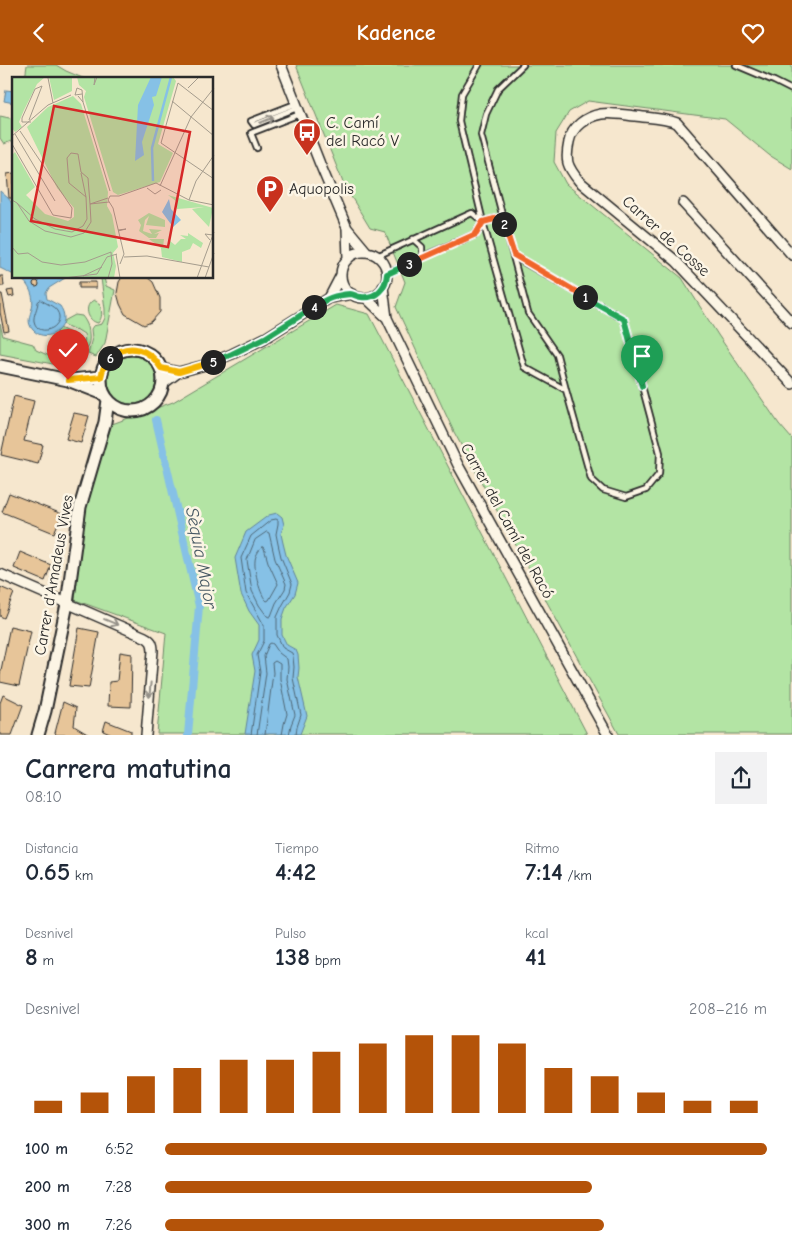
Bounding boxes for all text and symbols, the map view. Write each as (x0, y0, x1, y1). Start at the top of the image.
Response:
icon: back (25, 19, 53, 47)
icon: heart (739, 19, 767, 47)
text: Kadence (357, 20, 435, 46)
inset map (12, 77, 214, 279)
one-way arrow (259, 114, 274, 124)
place label: C. Camí del Racó V (326, 114, 399, 150)
bus stop icon: C. Camí del Racó V (292, 117, 322, 156)
parking icon: Aquopolis (255, 174, 285, 213)
place label: Aquopolis (289, 180, 354, 198)
street label: Carrer de Cosse (619, 192, 713, 280)
pin: 2 (492, 211, 516, 237)
text: 2 (501, 216, 508, 233)
pin: 3 (396, 251, 422, 277)
text: 3 (406, 256, 413, 273)
pin: 1 (572, 285, 598, 309)
text: 1 (583, 289, 588, 306)
pin: 4 (302, 295, 326, 319)
text: 4 (311, 299, 318, 316)
pin (47, 329, 89, 380)
pin (621, 335, 663, 386)
icon: check (54, 336, 82, 364)
icon: arrive (628, 342, 656, 370)
pin: 6 (98, 345, 122, 371)
pin: 5 (200, 349, 226, 375)
text: 6 (107, 350, 114, 367)
text: 5 (210, 354, 217, 371)
street label: Carrer del Camí del Racó (457, 440, 557, 602)
street label: Carrer d'Amadeus Vives (31, 493, 77, 657)
water label: Sèquia Major (181, 506, 221, 611)
one-way arrow (103, 618, 118, 628)
one-way arrow (145, 681, 155, 697)
button: share (715, 752, 767, 804)
text: Carrera matutina (25, 753, 232, 785)
text: 08:10 (25, 788, 62, 806)
text: Distancia (25, 840, 79, 857)
text: Tiempo (275, 840, 319, 857)
text: Ritmo (525, 840, 560, 857)
text: 0.65 (25, 857, 70, 886)
text: 4:42 (275, 857, 316, 886)
text: 7:14 (525, 857, 563, 886)
text: km (70, 867, 93, 884)
text: /km (563, 867, 592, 884)
text: Desnivel (25, 925, 73, 942)
text: Pulso (275, 925, 306, 942)
text: kcal (525, 925, 549, 942)
text: 8 (25, 942, 38, 971)
text: 138 (275, 942, 310, 971)
text: 41 (525, 942, 547, 971)
text: m (38, 952, 54, 969)
text: bpm (310, 952, 341, 969)
text: Desnivel (25, 1000, 80, 1018)
text: 208–216 m (689, 1000, 767, 1018)
text: 100 m (25, 1140, 68, 1158)
text: 6:52 (105, 1140, 134, 1158)
text: 200 m (25, 1178, 70, 1196)
text: 7:28 (105, 1178, 132, 1196)
text: 300 m (25, 1216, 70, 1234)
text: 7:26 (105, 1216, 133, 1234)

